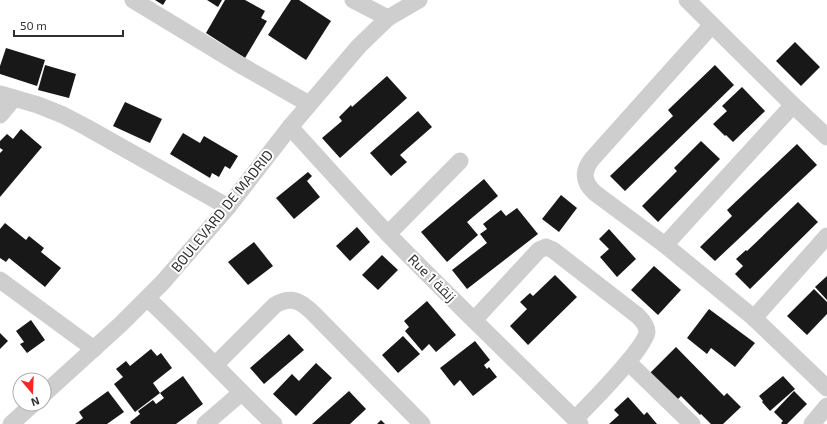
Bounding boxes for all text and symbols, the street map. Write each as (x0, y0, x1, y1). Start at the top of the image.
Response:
scale bar (14, 12, 123, 38)
text: 50 m (20, 18, 47, 32)
street label: BOULEVARD DE MADRID (167, 146, 276, 275)
street label: Rue 1 زنقة (405, 250, 460, 305)
north arrow (12, 372, 52, 412)
text: N (29, 394, 41, 409)

